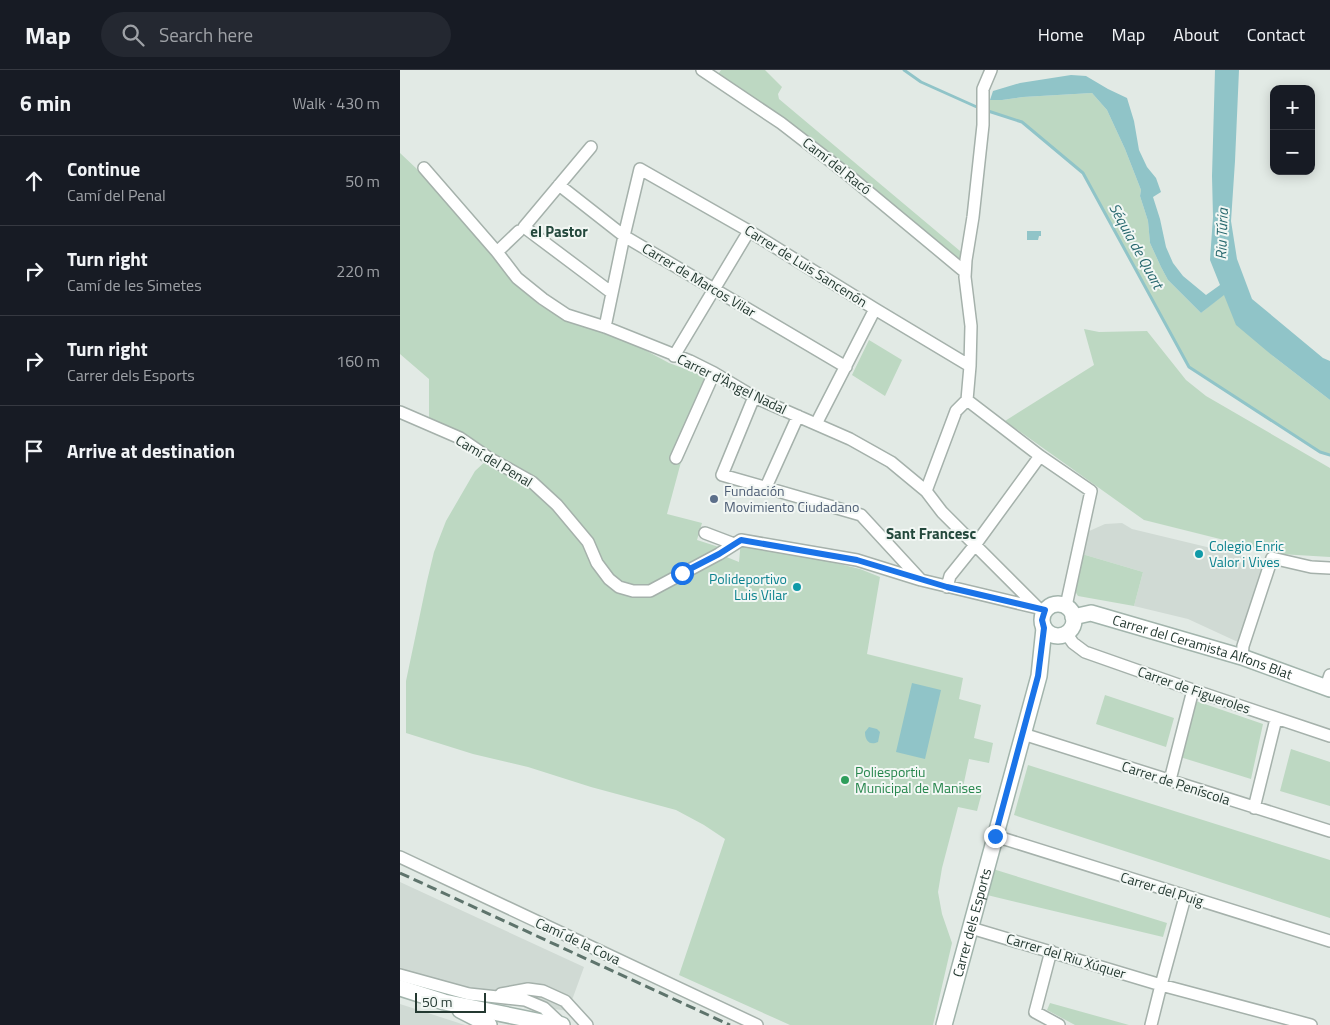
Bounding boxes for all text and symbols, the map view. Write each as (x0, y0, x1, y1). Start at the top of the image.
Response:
search box (101, 12, 451, 57)
text: Map (25, 17, 71, 53)
text: Search here (159, 20, 253, 49)
icon: search (119, 21, 147, 49)
text: Home (1038, 21, 1084, 48)
text: Map (1112, 21, 1145, 48)
text: About (1173, 21, 1219, 48)
text: Contact (1247, 21, 1305, 48)
map controls (1270, 85, 1315, 175)
button: + (1270, 85, 1315, 130)
text: 6 min (20, 87, 71, 119)
text: Walk · 430 m (292, 91, 380, 115)
button: − (1270, 130, 1315, 175)
street label: Camí del Racó (798, 132, 876, 199)
text: Continue (67, 154, 140, 183)
icon: ahead (20, 167, 48, 195)
text: 50 m (345, 169, 380, 193)
text: Camí del Penal (67, 183, 166, 207)
water label: Séquia de Quart (1103, 199, 1171, 295)
water label: Riu Túria (1209, 207, 1234, 260)
street label: Carrer de Luis Sancenón (741, 219, 872, 312)
district label: el Pastor (530, 220, 588, 243)
street label: Carrer de Marcos Vilar (638, 237, 760, 322)
text: Turn right (67, 244, 148, 273)
icon: right (20, 257, 48, 285)
text: 220 m (336, 259, 380, 283)
text: Camí de les Simetes (67, 273, 202, 297)
text: Turn right (67, 334, 148, 363)
icon: right (20, 347, 48, 375)
street label: Carrer d'Àngel Nadal (674, 348, 791, 419)
text: 160 m (336, 349, 380, 373)
text: Carrer dels Esports (67, 363, 195, 387)
street label: Camí del Penal (452, 429, 537, 492)
text: Arrive at destination (67, 436, 235, 465)
icon: arrive (20, 437, 48, 465)
place label: Fundación Movimiento Ciudadano (724, 480, 859, 517)
marker: Fundación Movimiento Ciudadano (708, 493, 720, 505)
district label: Sant Francesc (886, 522, 976, 545)
place label: Colegio Enric Valor i Vives (1209, 535, 1284, 572)
marker: Colegio Enric Valor i Vives (1193, 548, 1205, 560)
route start (671, 562, 694, 585)
place label: Polideportivo Luis Vilar (709, 568, 787, 605)
marker: Polideportivo Luis Vilar (791, 581, 803, 593)
street label: Carrer del Ceramista Alfons Blat (1110, 609, 1296, 685)
street label: Carrer de Figueroles (1135, 660, 1253, 719)
street label: Carrer de Peníscola (1119, 755, 1233, 810)
place label: Poliesportiu Municipal de Manises (855, 761, 982, 798)
marker: Poliesportiu Municipal de Manises (839, 774, 851, 786)
route end (984, 825, 1007, 848)
street label: Carrer dels Esports (947, 866, 996, 979)
street label: Carrer del Puig (1118, 866, 1206, 911)
street label: Camí de la Cova (532, 912, 624, 969)
street label: Carrer del Riu Xúquer (1004, 927, 1129, 984)
scale bar (415, 990, 486, 1013)
text: 50 m (422, 991, 452, 1012)

